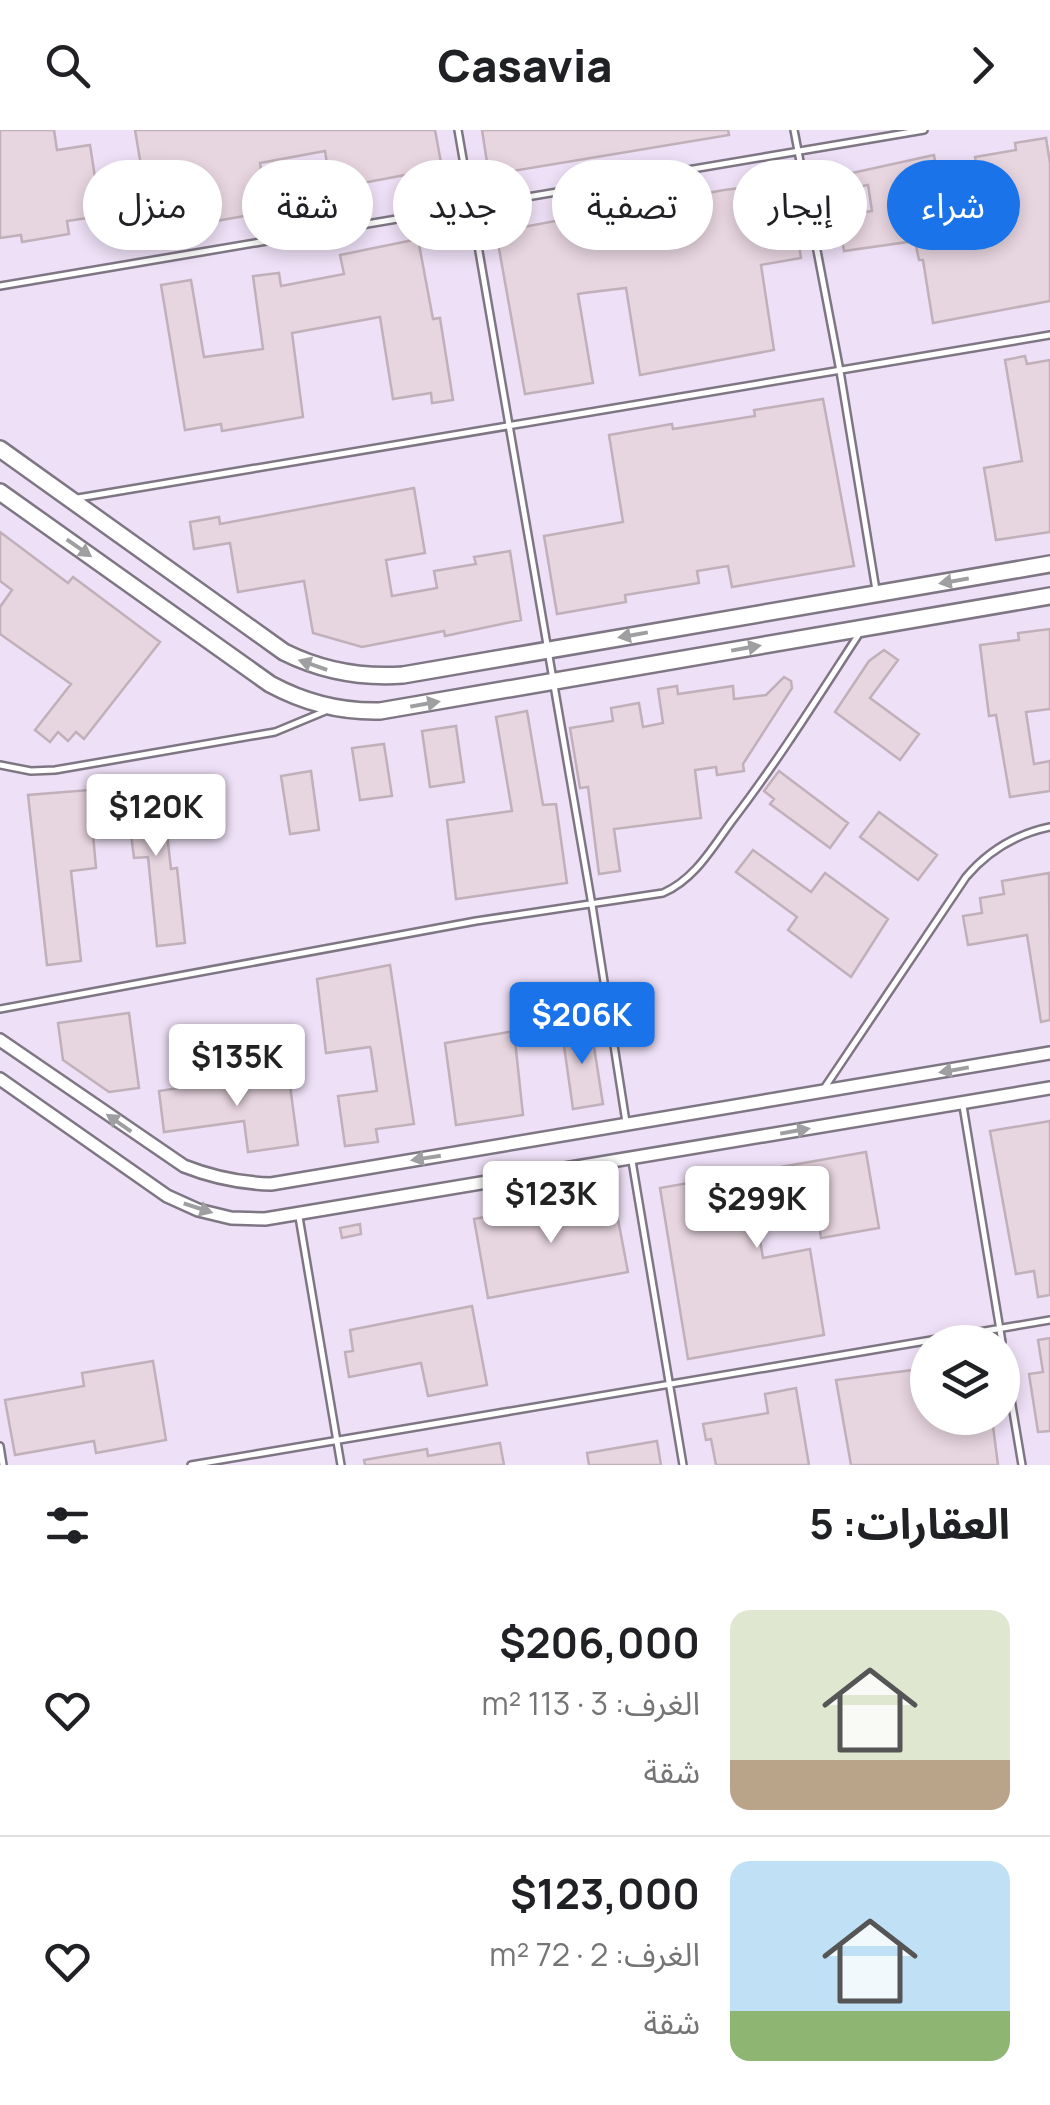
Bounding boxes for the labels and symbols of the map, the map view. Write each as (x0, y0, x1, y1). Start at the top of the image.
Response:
one-way arrow (66, 538, 93, 557)
one-way arrow (938, 574, 969, 589)
one-way arrow (617, 628, 649, 643)
one-way arrow (730, 640, 762, 655)
one-way arrow (298, 656, 328, 671)
one-way arrow (410, 696, 442, 711)
pin: $120K (86, 774, 226, 859)
pin: $206K (512, 982, 652, 1067)
pin: $135K (167, 1024, 307, 1109)
one-way arrow (938, 1062, 969, 1078)
one-way arrow (106, 1114, 133, 1133)
one-way arrow (779, 1123, 811, 1138)
one-way arrow (410, 1151, 441, 1166)
pin: $123K (481, 1161, 621, 1246)
pin: $299K (687, 1166, 827, 1251)
one-way arrow (184, 1202, 214, 1217)

